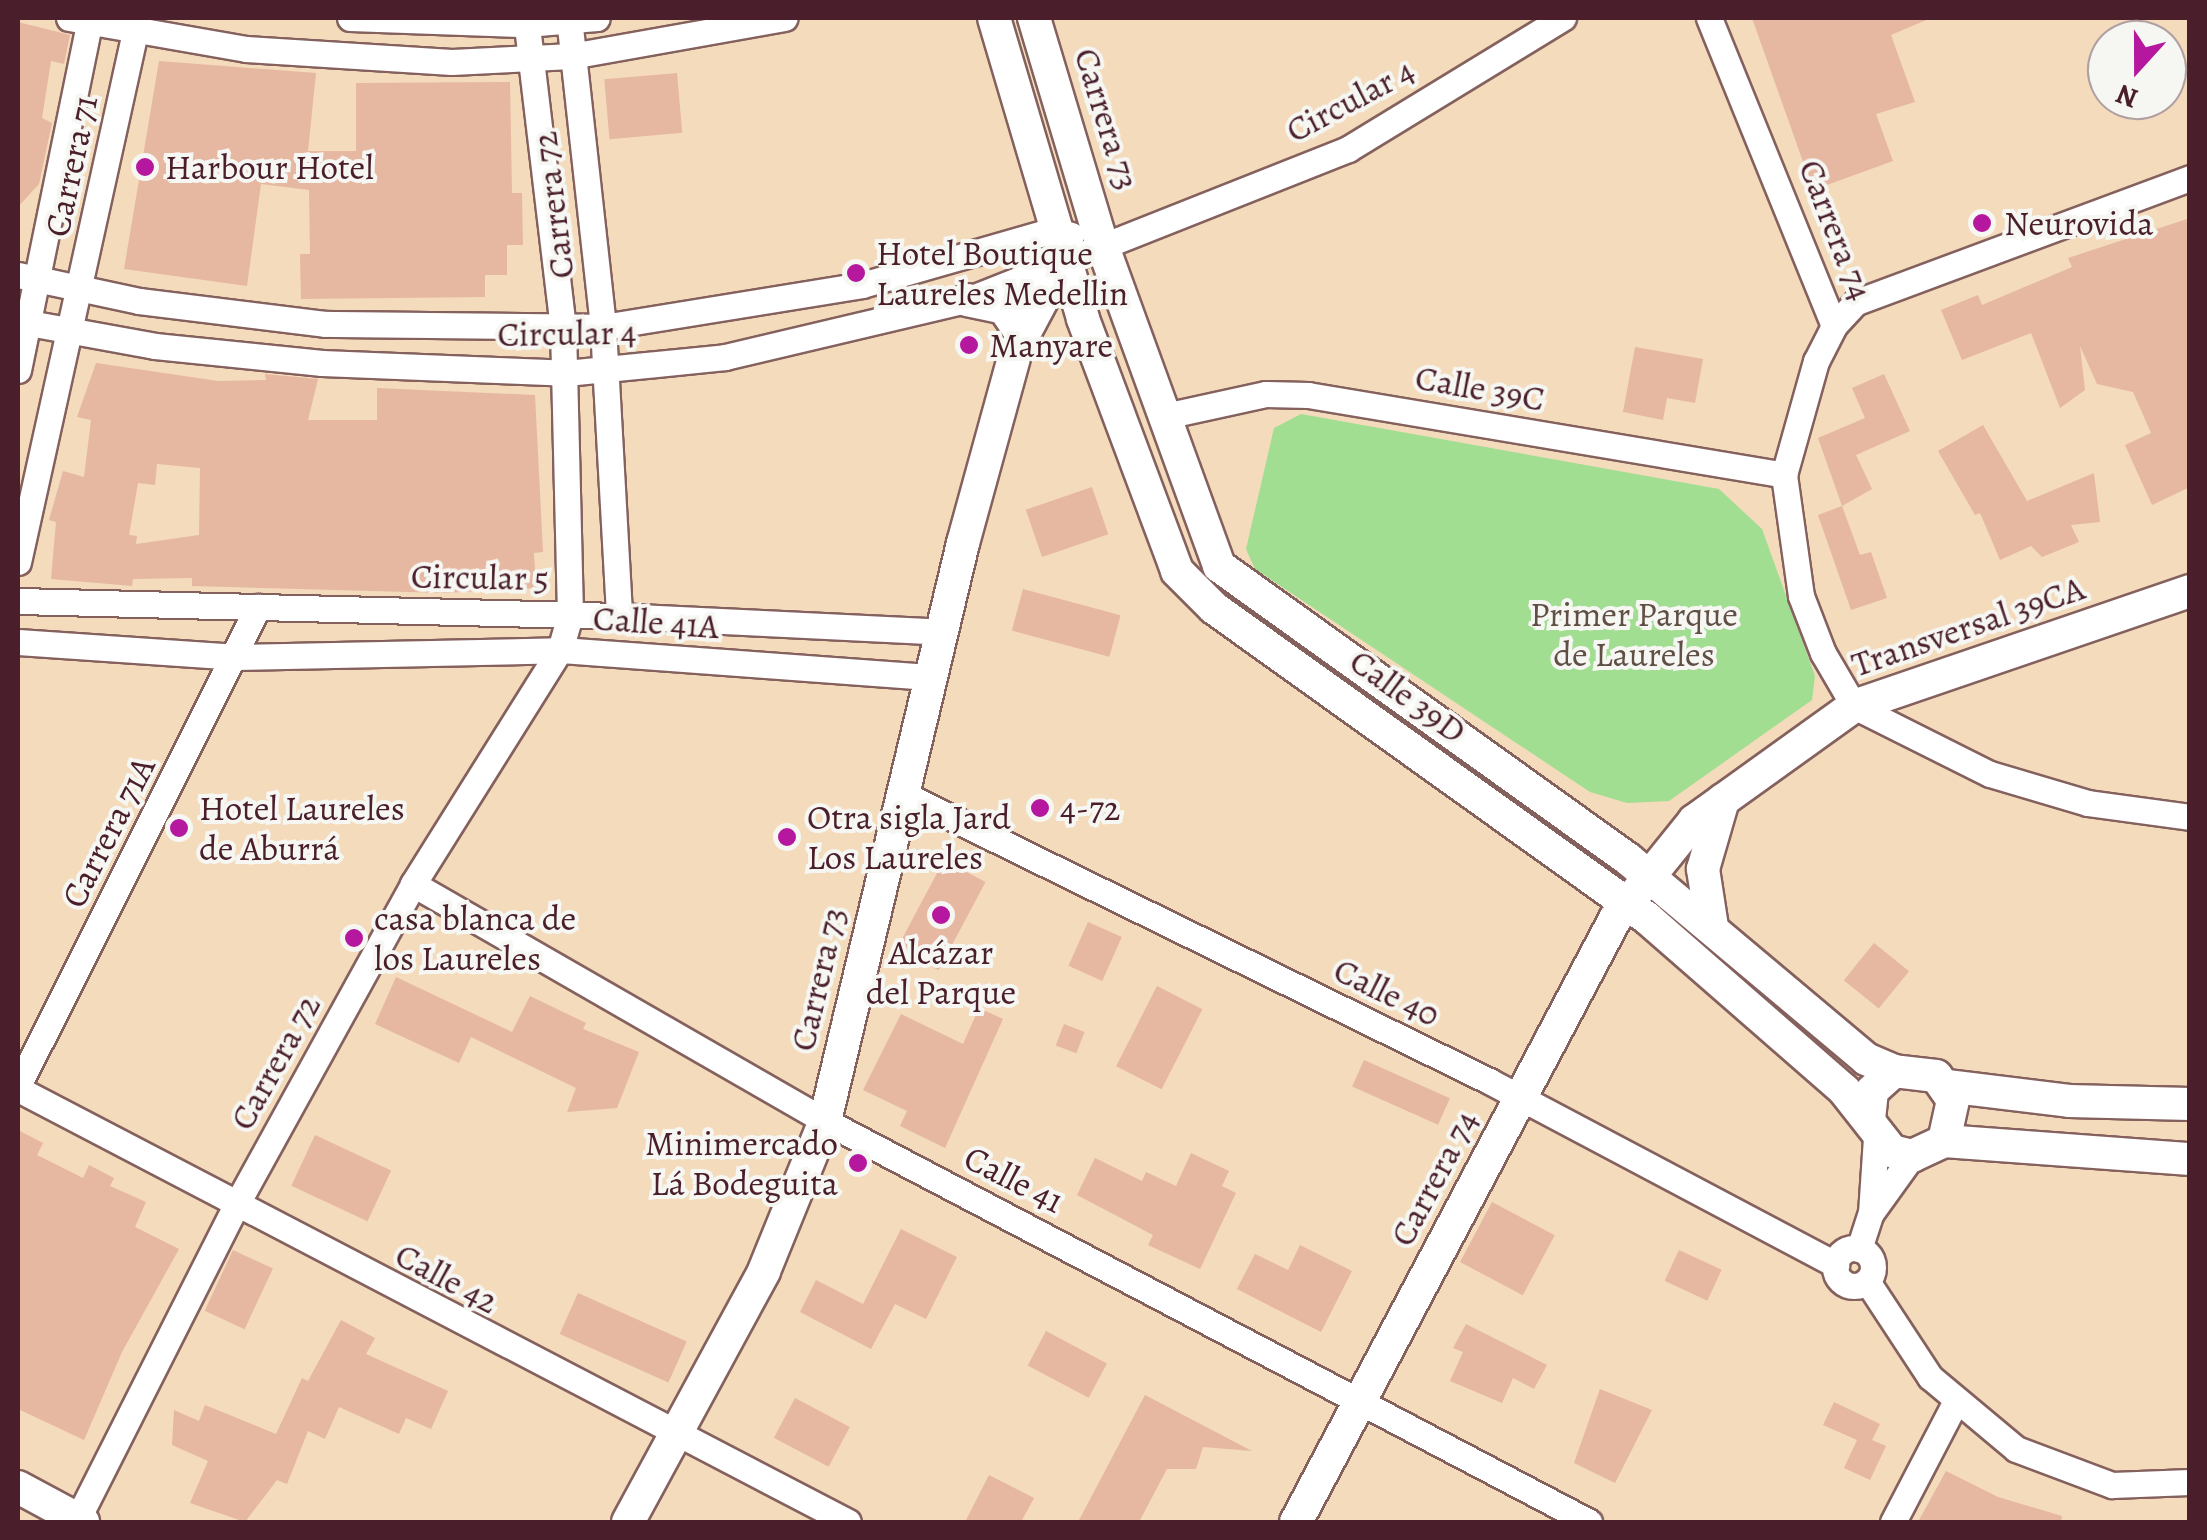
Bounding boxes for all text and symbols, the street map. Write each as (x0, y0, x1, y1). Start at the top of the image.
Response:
north arrow (2087, 20, 2187, 120)
street label: Carrera 73 (1066, 43, 1148, 195)
street label: Circular 4 (1279, 49, 1421, 151)
text: N (2111, 75, 2143, 118)
street label: Carrera 71 (36, 92, 106, 240)
street label: Carrera 72 (523, 129, 583, 281)
place label: Harbour Hotel (165, 146, 374, 188)
street label: Carrera 74 (1790, 154, 1882, 306)
marker: Harbour Hotel (134, 156, 156, 178)
place label: Neurovida (2004, 202, 2154, 244)
marker: Neurovida (1969, 210, 1995, 236)
place label: Hotel Boutique Laureles Medellin (876, 232, 1128, 314)
marker: Hotel Boutique Laureles Medellin (845, 262, 867, 284)
street label: Circular 4 (497, 311, 637, 355)
place label: Manyare (989, 324, 1113, 366)
marker: Manyare (958, 334, 980, 356)
street label: Calle 39C (1412, 356, 1548, 420)
street label: Circular 5 (411, 555, 549, 599)
street label: Transversal 39CA (1846, 567, 2090, 685)
park label: Primer Parque de Laureles (1530, 593, 1738, 675)
street label: Calle 41A (592, 597, 720, 647)
street label: Calle 39D (1342, 640, 1474, 752)
street label: Carrera 71A (52, 750, 164, 914)
place label: Hotel Laureles de Aburrá (199, 787, 405, 869)
place label: 4-72 (1060, 787, 1120, 829)
place label: Otra sigla Jard Los Laureles (807, 796, 1011, 878)
marker: 4-72 (1029, 797, 1051, 819)
marker: Hotel Laureles de Aburrá (168, 817, 190, 839)
marker: Otra sigla Jard Los Laureles (776, 826, 798, 848)
place label: casa blanca de los Laureles (374, 897, 576, 979)
street label: Carrera 73 (781, 903, 855, 1055)
marker: Alcázar del Parque (930, 904, 952, 926)
marker: casa blanca de los Laureles (343, 927, 365, 949)
place label: Alcázar del Parque (866, 931, 1016, 1013)
street label: Calle 40 (1327, 948, 1447, 1036)
street label: Carrera 72 (221, 987, 329, 1137)
street label: Carrera 74 (1381, 1103, 1487, 1253)
place label: Minimercado Lá Bodeguita (645, 1122, 838, 1204)
street label: Calle 41 (957, 1136, 1071, 1222)
marker: Minimercado Lá Bodeguita (847, 1152, 869, 1174)
street label: Calle 42 (388, 1234, 506, 1322)

